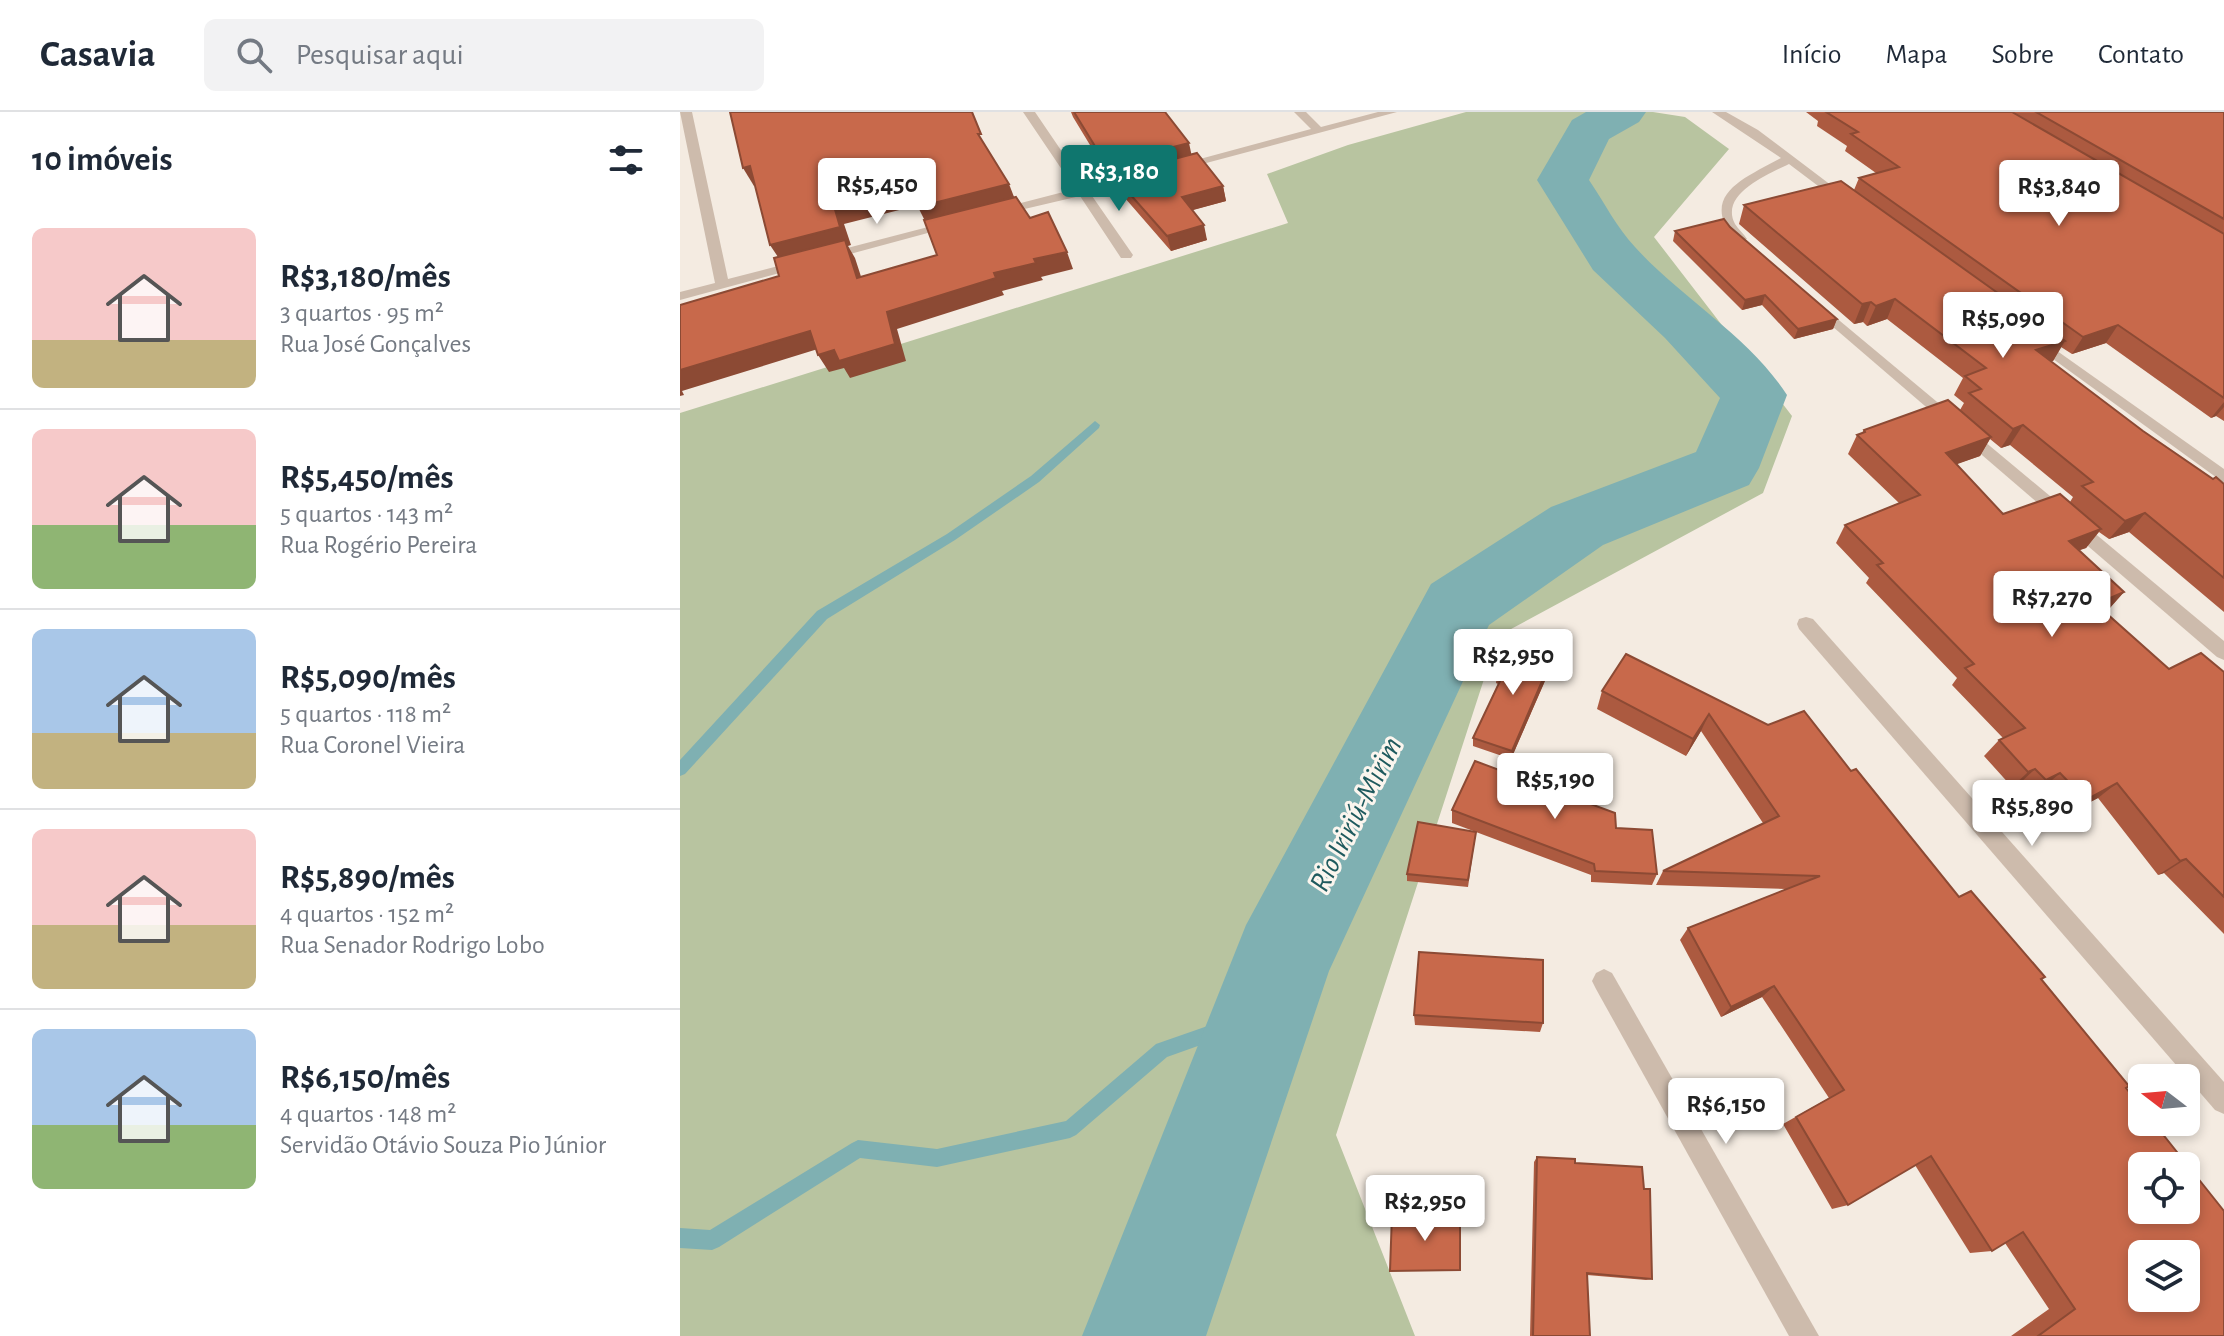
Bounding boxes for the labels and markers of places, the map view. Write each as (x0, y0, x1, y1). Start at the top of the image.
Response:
pin: R$3,180 (1045, 145, 1193, 213)
pin: R$5,450 (803, 158, 951, 226)
pin: R$3,840 (1985, 160, 2133, 228)
pin: R$5,090 (1929, 292, 2077, 360)
pin: R$7,270 (1978, 571, 2126, 639)
pin: R$2,950 (1439, 629, 1587, 697)
pin: R$5,190 (1481, 753, 1629, 821)
pin: R$5,890 (1958, 780, 2106, 848)
pin: R$6,150 (1652, 1078, 1800, 1146)
pin: R$2,950 (1351, 1175, 1499, 1243)

